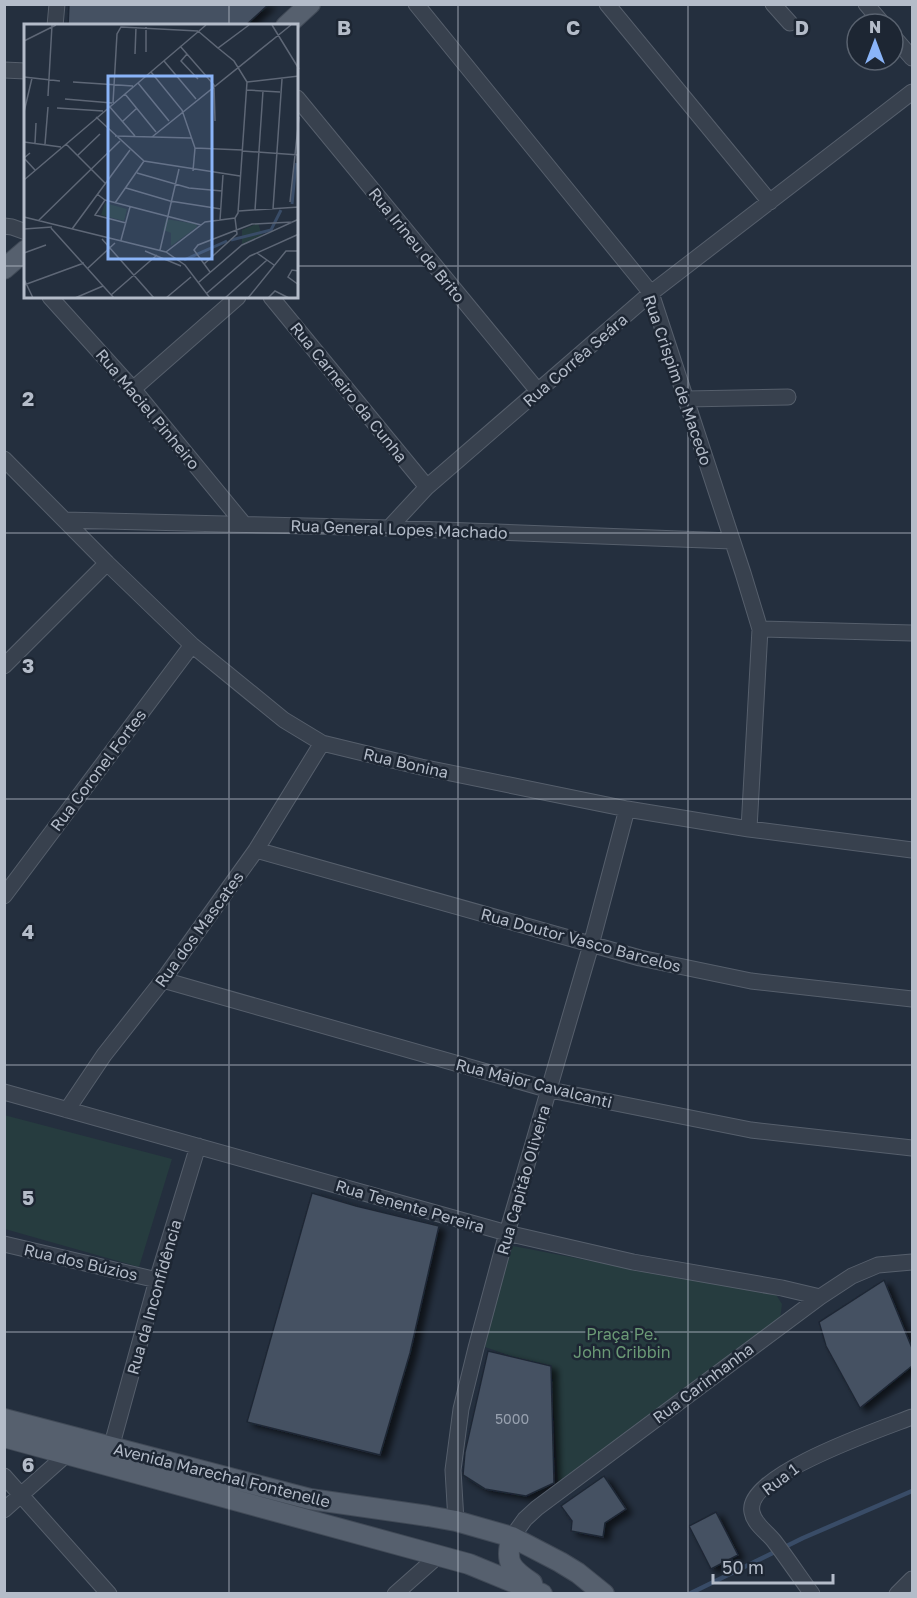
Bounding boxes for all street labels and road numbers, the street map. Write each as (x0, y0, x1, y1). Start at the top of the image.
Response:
street label: Rua Irineu de Brito (365, 184, 469, 306)
street label: Rua Crispim de Macedo (639, 292, 717, 468)
street label: Rua Corrêa Seára (519, 309, 631, 411)
street label: Rua Carneiro da Cunha (286, 318, 412, 466)
street label: Rua Maciel Pinheiro (92, 345, 204, 473)
street label: Rua General Lopes Machado (290, 515, 508, 543)
street label: Rua Coronel Fortes (46, 705, 150, 835)
street label: Rua Bonina (362, 744, 450, 782)
street label: Rua dos Mascates (150, 867, 248, 991)
street label: Rua Doutor Vasco Barcelos (479, 904, 683, 976)
street label: Rua Major Cavalcanti (454, 1054, 614, 1112)
street label: Rua Capitão Oliveira (492, 1103, 554, 1257)
street label: Rua Tenente Pereira (333, 1175, 487, 1237)
street label: Rua da Inconfidência (122, 1217, 186, 1377)
street label: Rua dos Búzios (22, 1239, 140, 1285)
street label: Rua Carinhanha (649, 1339, 757, 1427)
street label: Avenida Marechal Fontenelle (112, 1438, 332, 1512)
street label: Rua 1 (758, 1459, 803, 1499)

